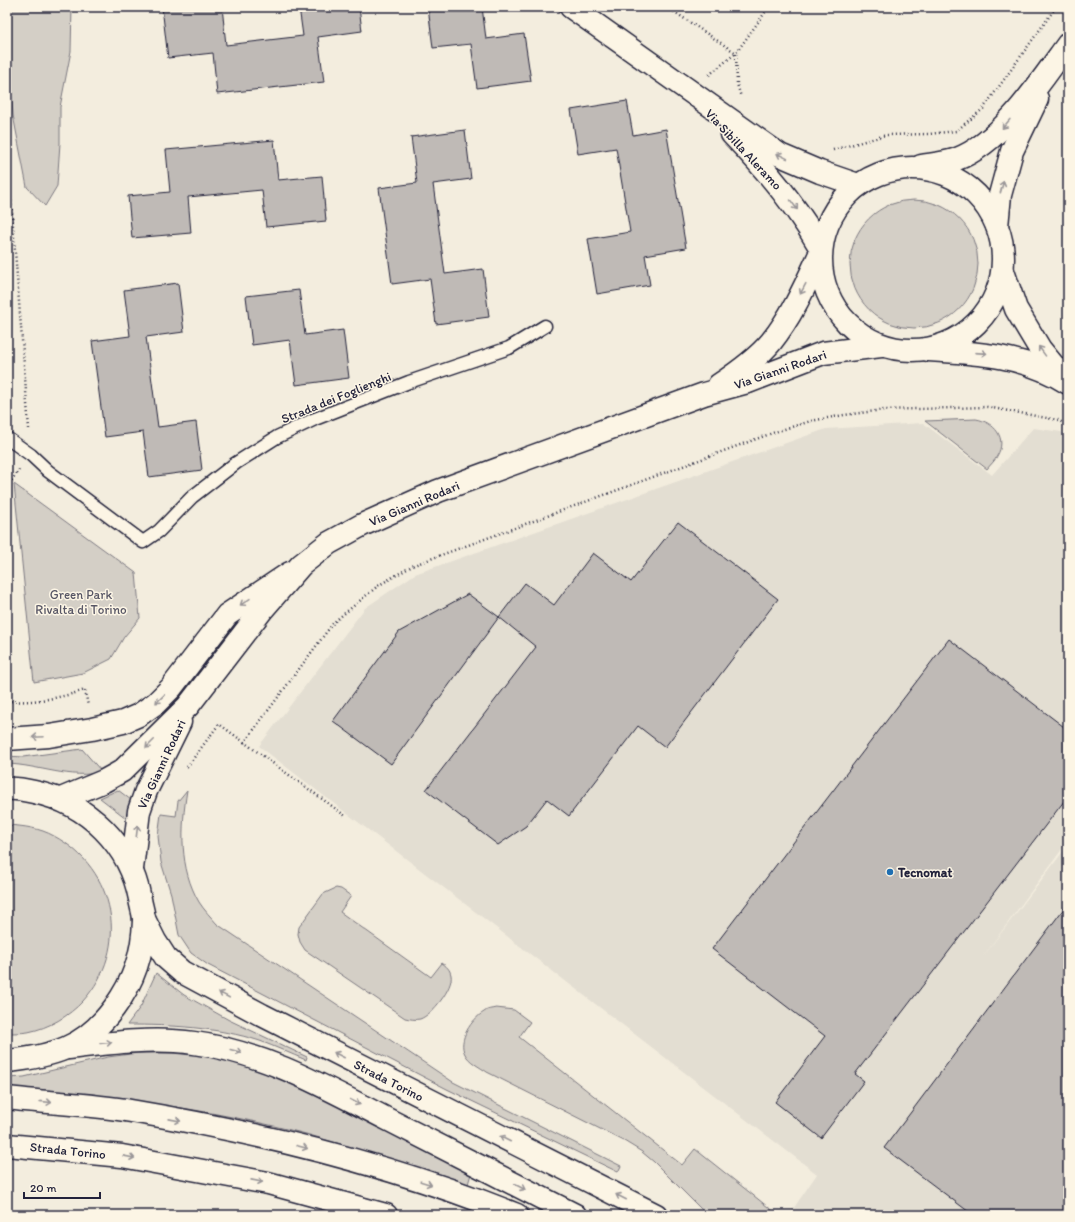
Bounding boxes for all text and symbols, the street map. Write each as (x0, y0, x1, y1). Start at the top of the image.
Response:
street label: Via Sibilla Aleramo (702, 106, 785, 193)
one-way arrow (1002, 119, 1011, 130)
one-way arrow (777, 152, 789, 159)
one-way arrow (999, 181, 1006, 194)
one-way arrow (789, 199, 798, 210)
one-way arrow (798, 283, 806, 295)
one-way arrow (1038, 346, 1046, 357)
street label: Via Gianni Rodari (732, 347, 828, 392)
one-way arrow (974, 349, 987, 357)
street label: Strada dei Foglienghi (279, 369, 393, 426)
street label: Via Gianni Rodari (367, 478, 462, 529)
park label: Green Park Rivalta di Torino (35, 587, 127, 617)
one-way arrow (240, 598, 251, 607)
one-way arrow (155, 694, 165, 703)
street label: Via Gianni Rodari (134, 717, 189, 811)
one-way arrow (32, 733, 45, 741)
one-way arrow (145, 739, 155, 748)
one-way arrow (133, 825, 140, 838)
place label: Tecnomat (897, 865, 953, 880)
marker: Tecnomat (885, 867, 895, 877)
one-way arrow (218, 991, 230, 998)
one-way arrow (99, 1040, 112, 1047)
one-way arrow (229, 1048, 242, 1055)
one-way arrow (334, 1050, 346, 1058)
street label: Strada Torino (351, 1056, 426, 1105)
one-way arrow (39, 1099, 52, 1106)
one-way arrow (348, 1099, 360, 1106)
one-way arrow (168, 1116, 181, 1124)
one-way arrow (499, 1134, 511, 1142)
street label: Strada Torino (29, 1139, 107, 1162)
one-way arrow (295, 1143, 308, 1151)
one-way arrow (122, 1153, 135, 1161)
scale bar (24, 1174, 100, 1200)
one-way arrow (250, 1177, 263, 1185)
one-way arrow (420, 1180, 432, 1188)
text: 20 m (30, 1181, 57, 1195)
one-way arrow (514, 1184, 526, 1191)
one-way arrow (615, 1193, 627, 1201)

